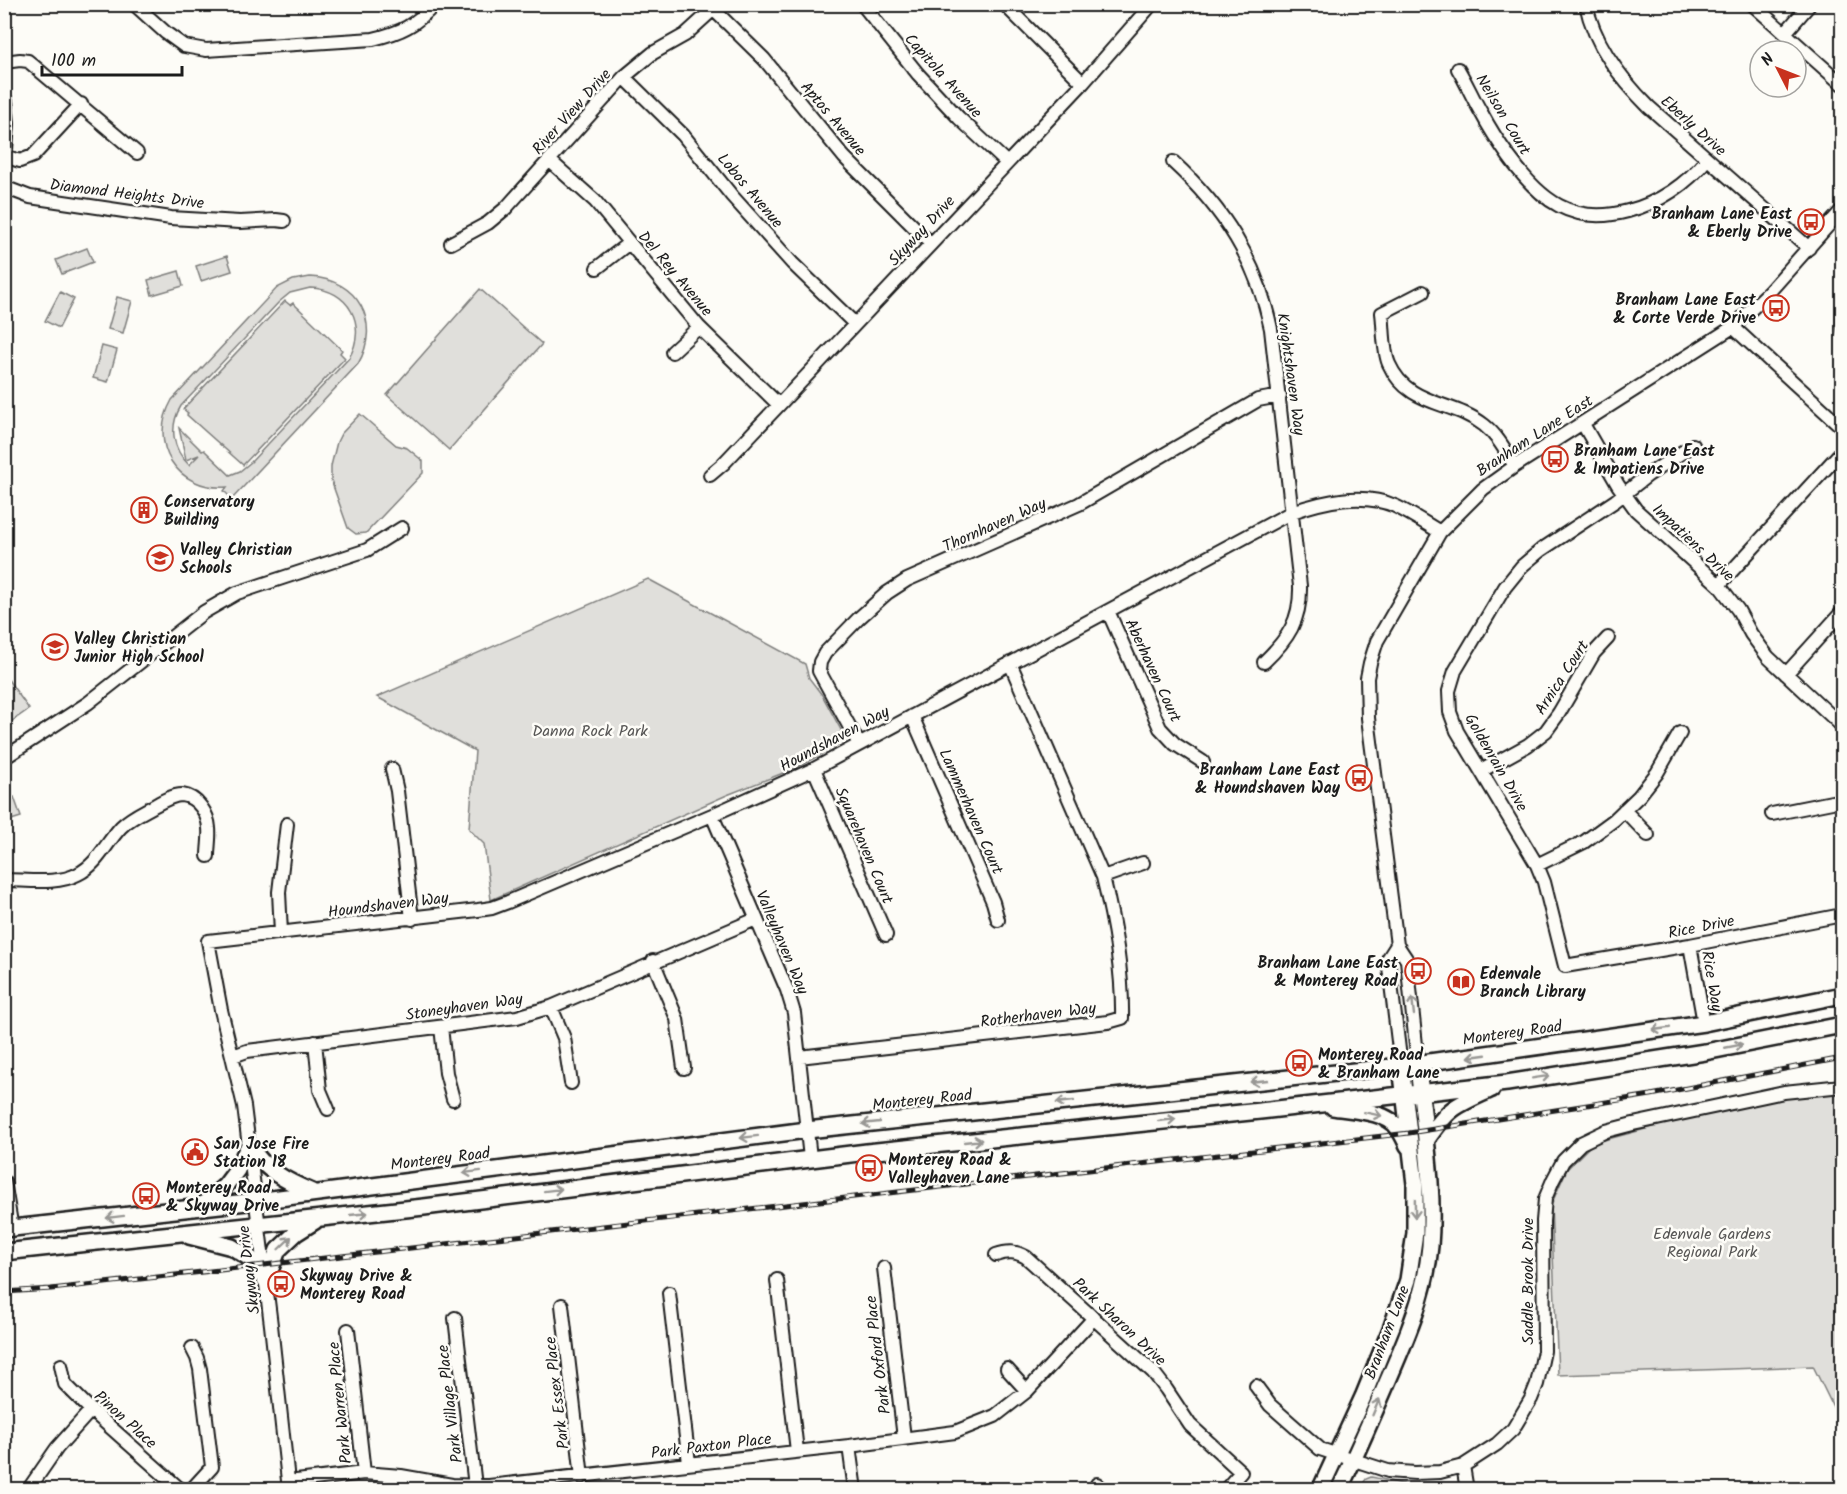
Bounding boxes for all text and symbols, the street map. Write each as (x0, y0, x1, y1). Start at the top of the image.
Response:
street label: Capitola Avenue (898, 28, 988, 124)
scale bar (42, 39, 182, 77)
north arrow (1748, 39, 1808, 99)
text: 100 m (51, 47, 96, 76)
text: N (1755, 48, 1781, 72)
street label: River View Drive (526, 63, 618, 161)
street label: Neilson Court (1469, 69, 1537, 161)
street label: Aptos Avenue (794, 76, 872, 162)
street label: Eberly Drive (1654, 90, 1732, 163)
street label: Lobos Avenue (711, 148, 789, 234)
street label: Diamond Heights Drive (48, 173, 205, 216)
street label: Skyway Drive (883, 190, 962, 272)
place label: Branham Lane East & Eberly Drive (1651, 202, 1793, 245)
bus stop icon: Branham Lane East & Eberly Drive (1796, 207, 1826, 237)
street label: Del Rey Avenue (631, 226, 718, 322)
place label: Branham Lane East & Corte Verde Drive (1613, 288, 1757, 331)
bus stop icon: Branham Lane East & Corte Verde Drive (1761, 293, 1791, 323)
street label: Knightshaven Way (1270, 311, 1312, 438)
street label: Branham Lane East (1471, 389, 1599, 484)
place label: Branham Lane East & Impatiens Drive (1574, 439, 1715, 482)
bus stop icon: Branham Lane East & Impatiens Drive (1540, 444, 1570, 474)
place label: Conservatory Building (164, 490, 255, 533)
street label: Thornhaven Way (939, 491, 1051, 559)
building icon: Conservatory Building (129, 495, 159, 525)
street label: Impatiens Drive (1646, 498, 1740, 588)
place label: Valley Christian Schools (180, 538, 292, 581)
school or university icon: Valley Christian Schools (145, 543, 175, 573)
street label: Aberhaven Court (1118, 615, 1188, 727)
place label: Valley Christian Junior High School (74, 627, 205, 670)
school or university icon: Valley Christian Junior High School (40, 632, 70, 662)
street label: Arnica Court (1529, 635, 1596, 720)
street label: Houndshaven Way (775, 700, 895, 779)
street label: Goldenrain Drive (1457, 709, 1534, 816)
park label: Danna Rock Park (532, 719, 648, 744)
street label: Lammerhaven Court (932, 745, 1010, 879)
place label: Branham Lane East & Houndshaven Way (1195, 758, 1341, 801)
bus stop icon: Branham Lane East & Houndshaven Way (1344, 763, 1374, 793)
street label: Squarehaven Court (828, 783, 900, 909)
street label: Houndshaven Way (326, 886, 450, 925)
street label: Valleyhaven Way (748, 887, 815, 999)
street label: Rice Drive (1666, 909, 1737, 946)
street label: Rice Way (1694, 949, 1729, 1014)
place label: Branham Lane East & Monterey Road (1257, 951, 1399, 994)
bus stop icon: Branham Lane East & Monterey Road (1403, 956, 1433, 986)
place label: Edenvale Branch Library (1480, 962, 1587, 1005)
library icon: Edenvale Branch Library (1446, 967, 1476, 997)
street label: Stoneyhaven Way (404, 987, 525, 1028)
street label: Rotherhaven Way (979, 996, 1098, 1035)
one-way arrow (1407, 996, 1418, 1016)
street label: Monterey Road (1461, 1014, 1565, 1053)
one-way arrow (1652, 1024, 1672, 1035)
one-way arrow (1723, 1040, 1743, 1051)
place label: Monterey Road & Branham Lane (1318, 1043, 1440, 1086)
bus stop icon: Monterey Road & Branham Lane (1284, 1048, 1314, 1078)
one-way arrow (1467, 1050, 1487, 1061)
one-way arrow (1531, 1072, 1551, 1083)
one-way arrow (1249, 1076, 1269, 1087)
street label: Monterey Road (871, 1083, 974, 1118)
one-way arrow (1055, 1097, 1075, 1108)
one-way arrow (1362, 1109, 1382, 1120)
one-way arrow (1156, 1114, 1176, 1125)
one-way arrow (862, 1118, 881, 1129)
place label: San Jose Fire Station 18 (214, 1132, 309, 1175)
one-way arrow (740, 1132, 759, 1143)
one-way arrow (962, 1135, 982, 1146)
public building icon: San Jose Fire Station 18 (180, 1137, 210, 1167)
street label: Monterey Road (389, 1141, 492, 1178)
place label: Monterey Road & Valleyhaven Lane (888, 1148, 1012, 1191)
bus stop icon: Monterey Road & Valleyhaven Lane (854, 1153, 884, 1183)
one-way arrow (463, 1167, 483, 1178)
place label: Monterey Road & Skyway Drive (166, 1176, 279, 1219)
bus stop icon: Monterey Road & Skyway Drive (131, 1181, 161, 1211)
one-way arrow (542, 1184, 562, 1195)
one-way arrow (1409, 1199, 1421, 1219)
one-way arrow (349, 1208, 369, 1219)
one-way arrow (105, 1212, 125, 1223)
street label: Saddle Brook Drive (1516, 1218, 1541, 1344)
park label: Edenvale Gardens Regional Park (1653, 1222, 1771, 1265)
street label: Skyway Drive (232, 1224, 267, 1316)
one-way arrow (278, 1236, 293, 1250)
place label: Skyway Drive & Monterey Road (300, 1264, 413, 1307)
bus stop icon: Skyway Drive & Monterey Road (266, 1269, 296, 1299)
street label: Park Sharon Drive (1066, 1272, 1172, 1372)
street label: Branham Lane (1358, 1282, 1417, 1383)
street label: Park Oxford Place (859, 1294, 898, 1416)
street label: Park Essex Place (538, 1335, 577, 1451)
street label: Park Warren Place (322, 1341, 359, 1465)
street label: Park Village Place (431, 1343, 470, 1464)
street label: Pinon Place (88, 1385, 162, 1455)
one-way arrow (1371, 1398, 1382, 1417)
street label: Park Paxton Place (649, 1427, 773, 1466)

